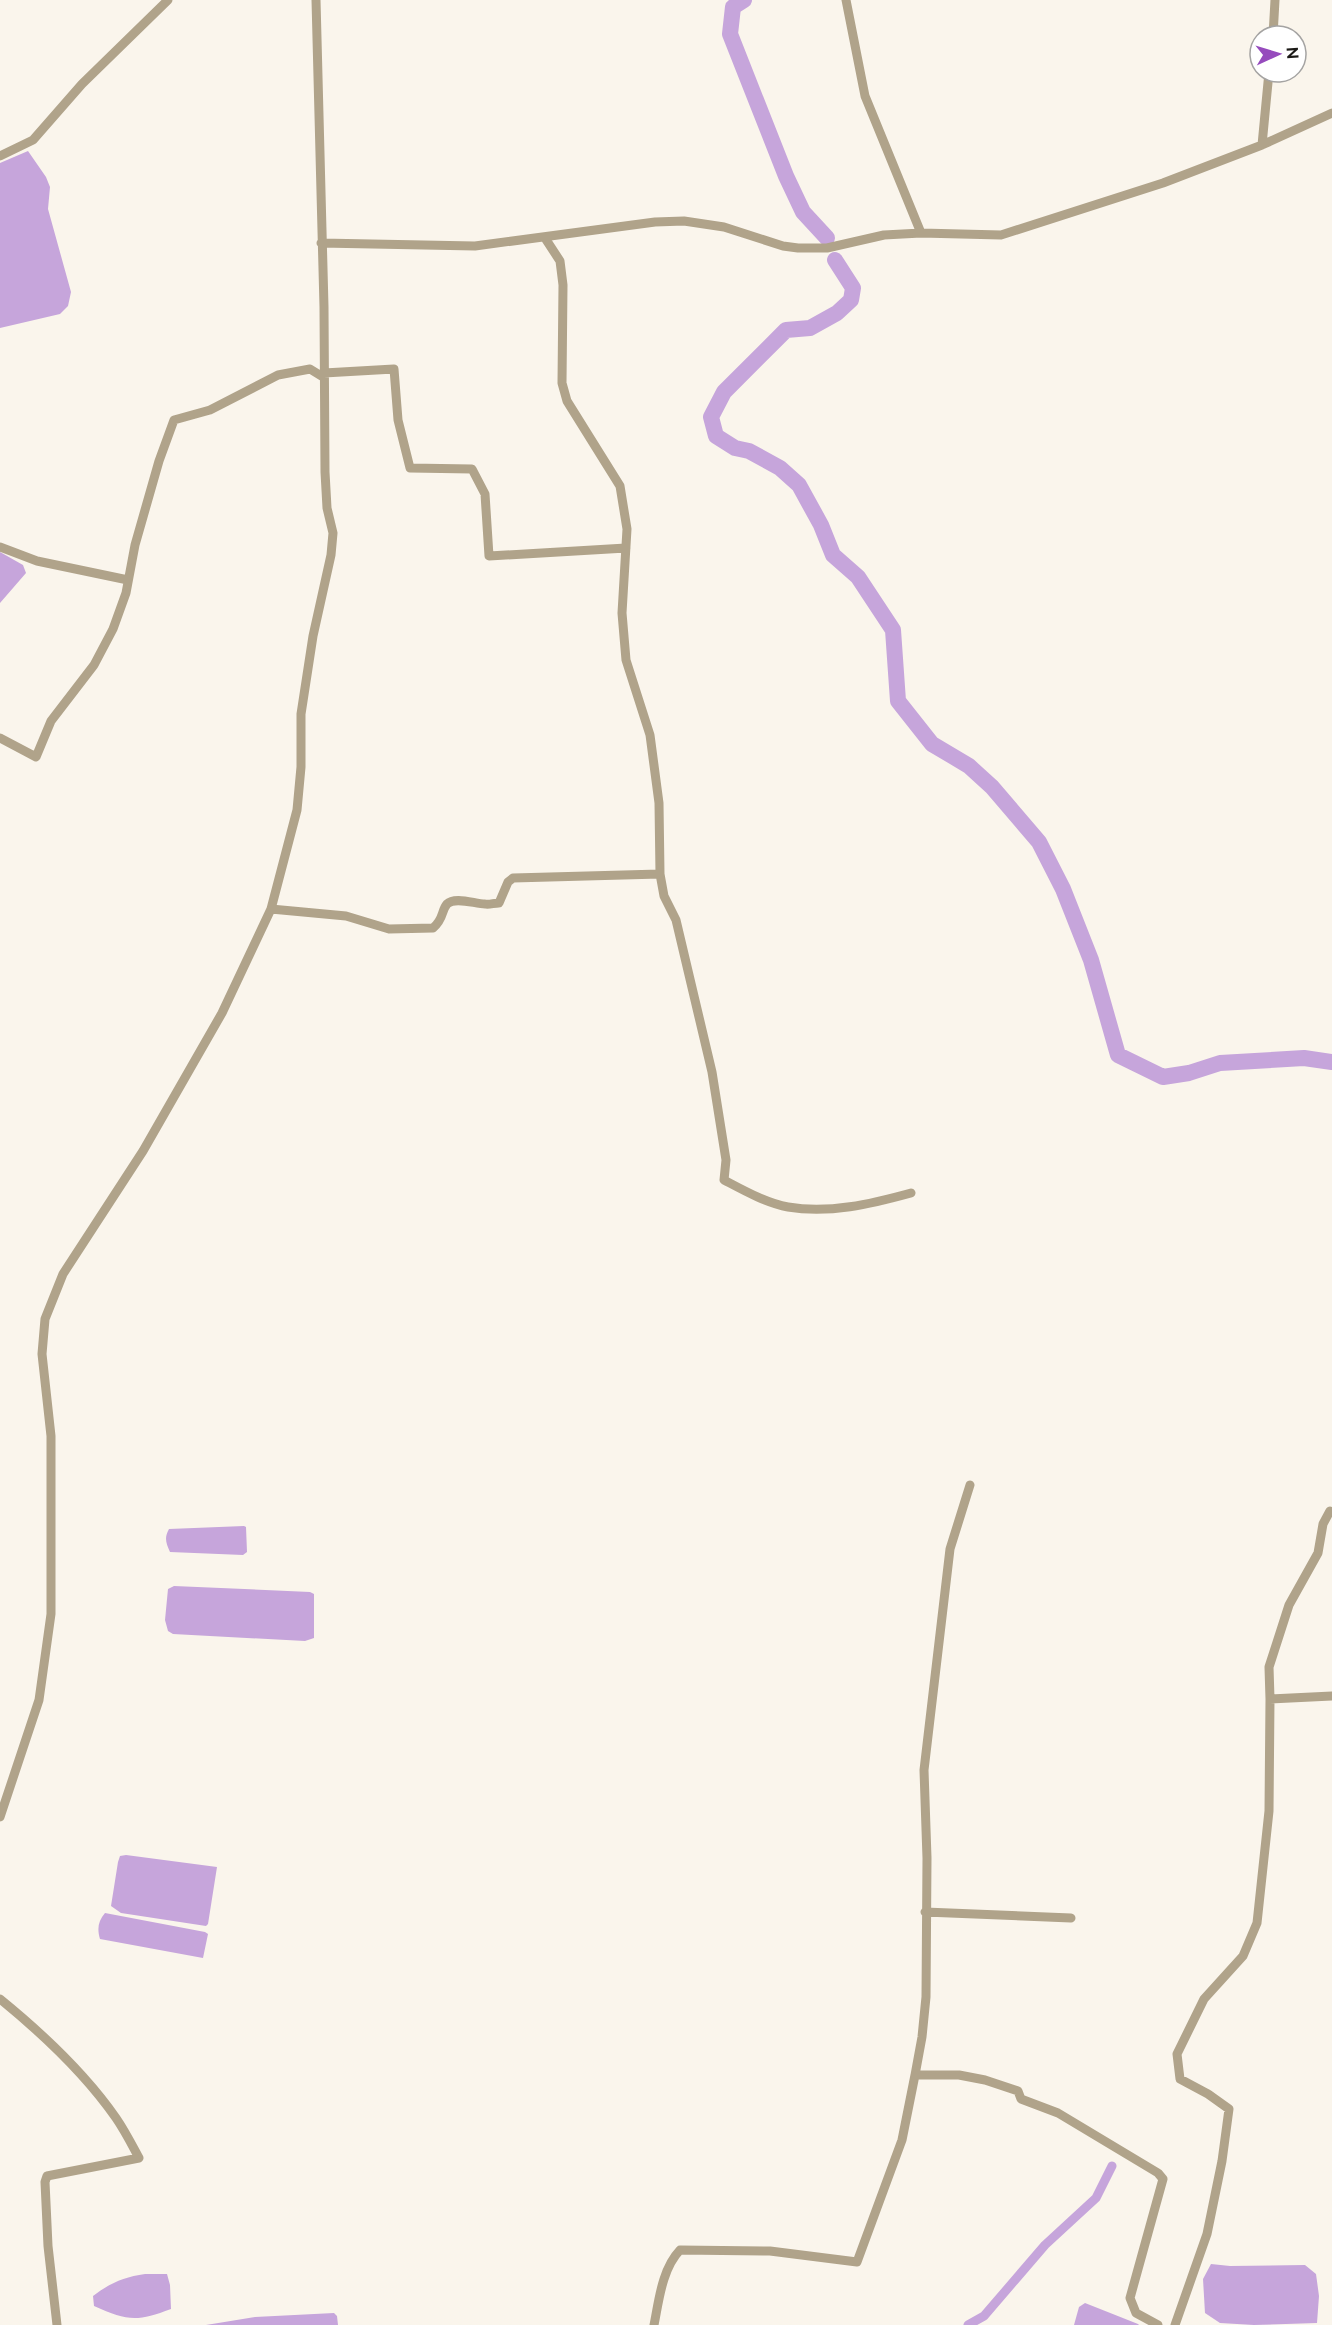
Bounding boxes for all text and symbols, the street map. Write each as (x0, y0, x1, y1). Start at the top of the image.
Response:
north arrow (1248, 24, 1308, 84)
text: N (1283, 46, 1302, 60)

